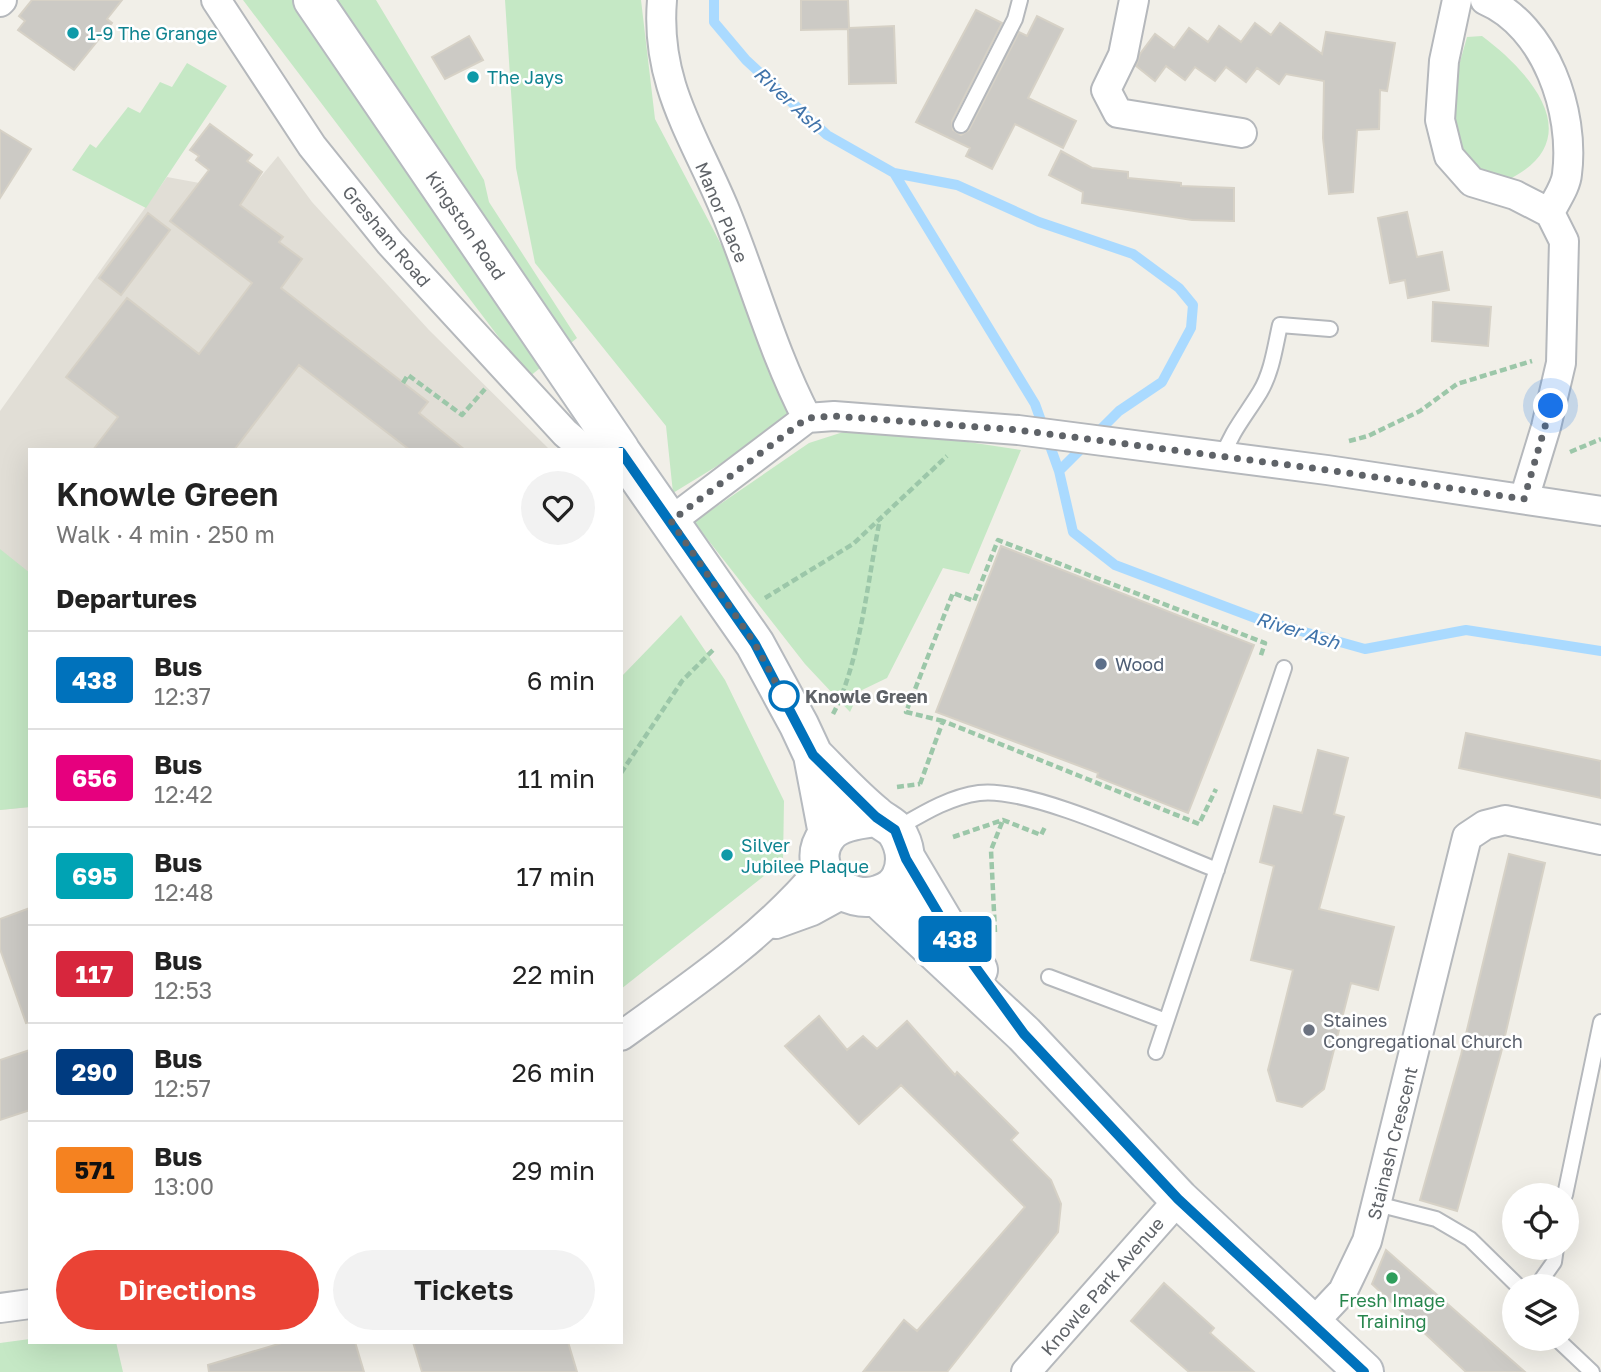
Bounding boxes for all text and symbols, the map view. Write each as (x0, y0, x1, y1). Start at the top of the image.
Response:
place label: 1-9 The Grange (87, 22, 217, 44)
marker: 1-9 The Grange (65, 25, 81, 41)
water label: River Ash (750, 61, 829, 138)
place label: The Jays (487, 66, 564, 88)
marker: The Jays (465, 69, 481, 85)
street label: Manor Place (691, 158, 753, 266)
street label: Kingston Road (421, 166, 511, 284)
street label: Gresham Road (338, 181, 436, 291)
your location (1533, 388, 1568, 423)
button: heart (521, 471, 595, 545)
text: Knowle Green (56, 474, 279, 513)
text: Walk · 4 min · 250 m (56, 520, 275, 548)
text: Departures (56, 583, 197, 614)
water label: River Ash (1254, 606, 1344, 654)
text: Bus (154, 651, 202, 682)
place label: Wood (1115, 653, 1164, 675)
marker: Wood (1093, 656, 1109, 672)
text: 438 (72, 665, 117, 694)
text: 6 min (527, 665, 595, 696)
marker: Knowle Green (769, 681, 799, 711)
text: 12:37 (154, 682, 211, 710)
place label: Knowle Green (805, 685, 928, 707)
text: Bus (154, 749, 202, 780)
text: 656 (72, 763, 117, 792)
text: 11 min (517, 763, 595, 794)
text: 12:42 (154, 780, 213, 808)
place label: Silver Jubilee Plaque (741, 834, 869, 877)
text: Bus (154, 847, 202, 878)
marker: Silver Jubilee Plaque (719, 847, 735, 863)
text: 695 (72, 861, 117, 890)
text: 17 min (516, 861, 595, 892)
text: 12:48 (154, 878, 213, 906)
line badge: 438 (915, 916, 995, 962)
text: 438 (933, 924, 978, 953)
text: Bus (154, 945, 202, 976)
text: 117 (76, 959, 113, 988)
text: 22 min (512, 959, 595, 990)
text: 12:53 (154, 976, 212, 1004)
place label: Staines Congregational Church (1323, 1009, 1523, 1052)
marker: Staines Congregational Church (1301, 1022, 1317, 1038)
text: Bus (154, 1043, 202, 1074)
text: 290 (72, 1057, 117, 1086)
text: 26 min (512, 1057, 595, 1088)
street label: Stainash Crescent (1362, 1064, 1422, 1222)
text: 12:57 (154, 1074, 211, 1102)
text: Bus (154, 1141, 202, 1172)
text: 571 (74, 1155, 115, 1184)
text: 29 min (512, 1155, 595, 1186)
text: 13:00 (154, 1172, 214, 1200)
map controls (1502, 1183, 1579, 1351)
button: locate (1502, 1183, 1579, 1260)
street label: Knowle Park Avenue (1036, 1212, 1168, 1360)
button: Directions (56, 1250, 319, 1330)
button: Tickets (333, 1250, 595, 1330)
marker: Fresh Image Training (1384, 1270, 1400, 1286)
button: layers (1502, 1274, 1579, 1351)
place label: Fresh Image Training (1339, 1289, 1445, 1332)

